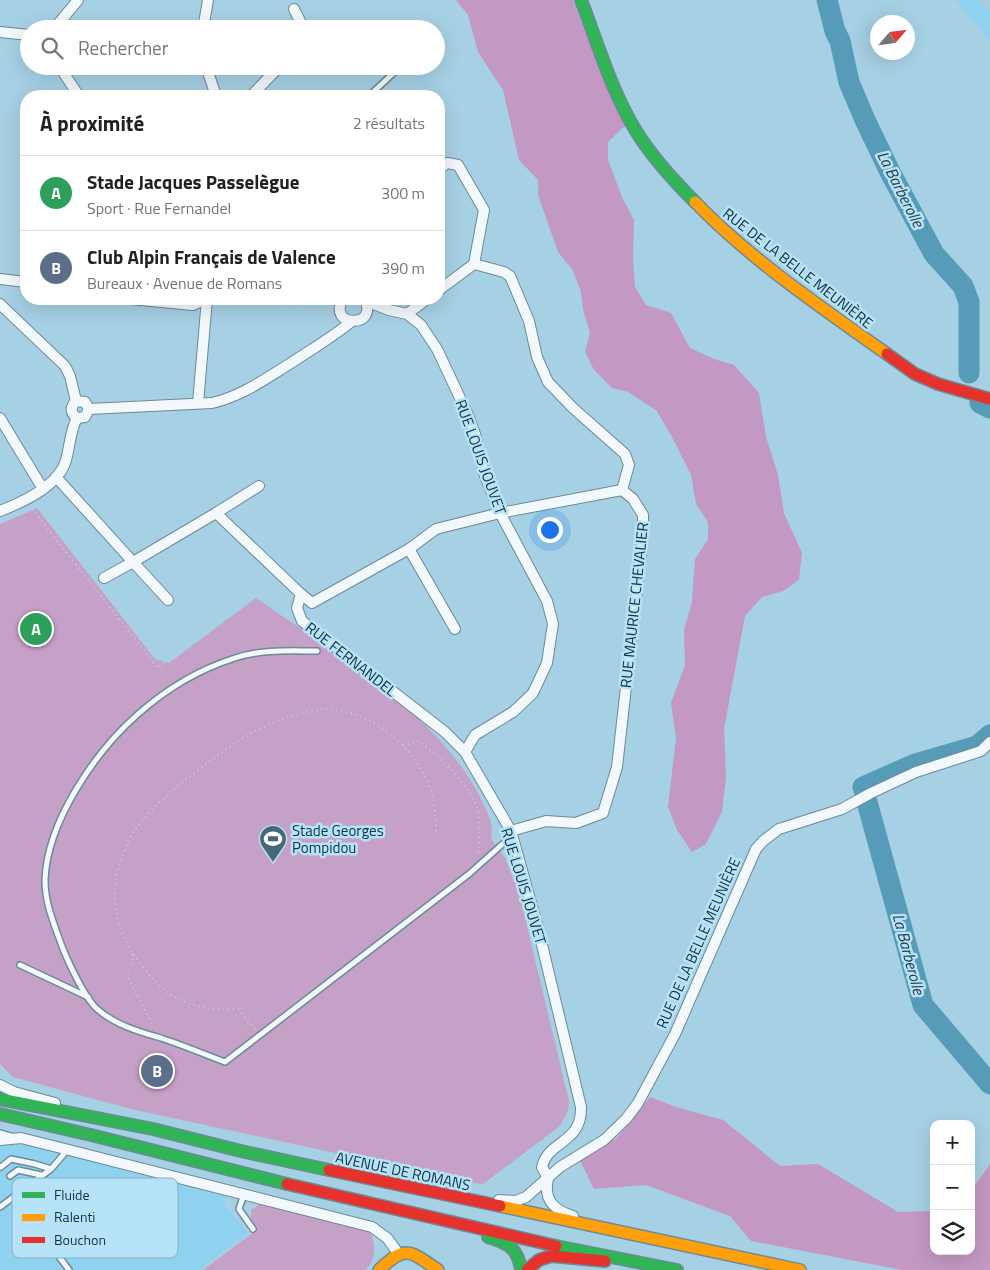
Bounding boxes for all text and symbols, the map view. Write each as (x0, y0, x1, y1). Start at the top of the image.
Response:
north arrow (870, 15, 915, 60)
search box (20, 20, 445, 75)
text: Rechercher (78, 33, 168, 62)
icon: search (38, 34, 66, 62)
text: À proximité (40, 107, 144, 139)
text: 2 résultats (353, 111, 425, 135)
water label: La Barberolle (871, 147, 931, 233)
text: Stade Jacques Passelègue (87, 167, 299, 196)
text: A (51, 181, 61, 205)
text: 300 m (381, 181, 425, 205)
text: Sport · Rue Fernandel (87, 196, 231, 220)
street label: RUE DE LA BELLE MEUNIÈRE (718, 202, 878, 334)
text: Club Alpin Français de Valence (87, 242, 336, 271)
text: B (51, 256, 61, 280)
text: 390 m (381, 256, 425, 280)
text: Bureaux · Avenue de Romans (87, 271, 282, 295)
street label: RUE LOUIS JOUVET (450, 396, 513, 518)
your location (537, 517, 563, 543)
street label: RUE MAURICE CHEVALIER (614, 521, 654, 689)
pin: A (20, 610, 52, 648)
street label: RUE FERNANDEL (300, 616, 402, 702)
place label: Stade Georges Pompidou (292, 819, 384, 859)
sports icon: Stade Georges Pompidou (258, 824, 288, 863)
street label: RUE LOUIS JOUVET (495, 825, 553, 947)
street label: RUE DE LA BELLE MEUNIÈRE (650, 854, 746, 1032)
water label: La Barberolle (887, 911, 932, 999)
pin: B (141, 1052, 173, 1090)
map controls (930, 1120, 975, 1255)
button: + (930, 1120, 975, 1165)
street label: AVENUE DE ROMANS (334, 1145, 472, 1197)
button: − (930, 1165, 975, 1210)
legend (12, 1178, 178, 1258)
text: Fluide (54, 1184, 90, 1205)
text: Ralenti (54, 1206, 95, 1227)
button: layers (930, 1210, 975, 1255)
text: Bouchon (54, 1229, 106, 1250)

